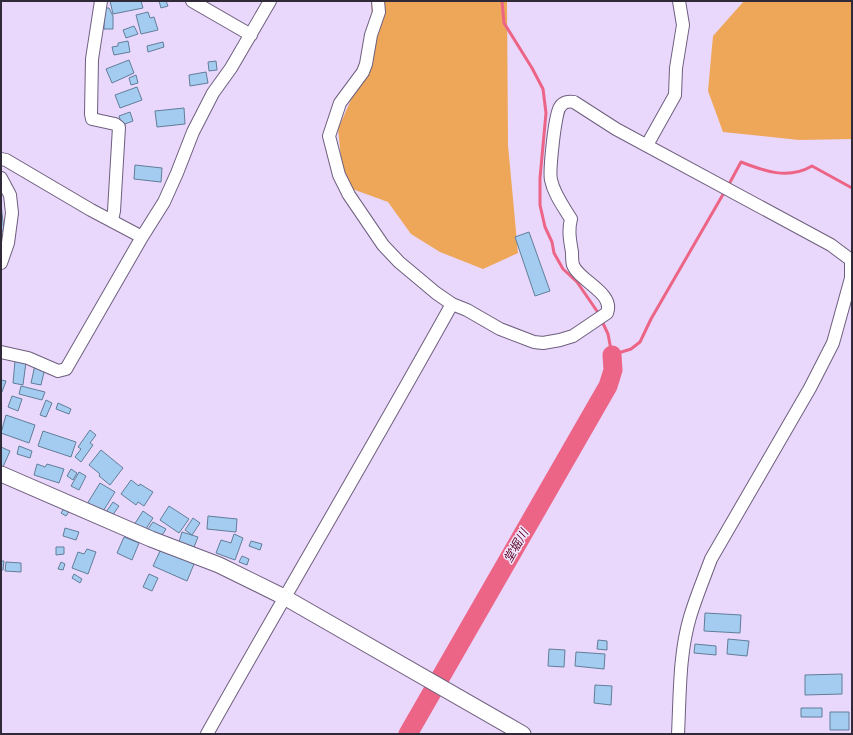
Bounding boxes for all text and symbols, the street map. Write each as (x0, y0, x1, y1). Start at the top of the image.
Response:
water label: 堂堀川 (500, 525, 533, 566)

